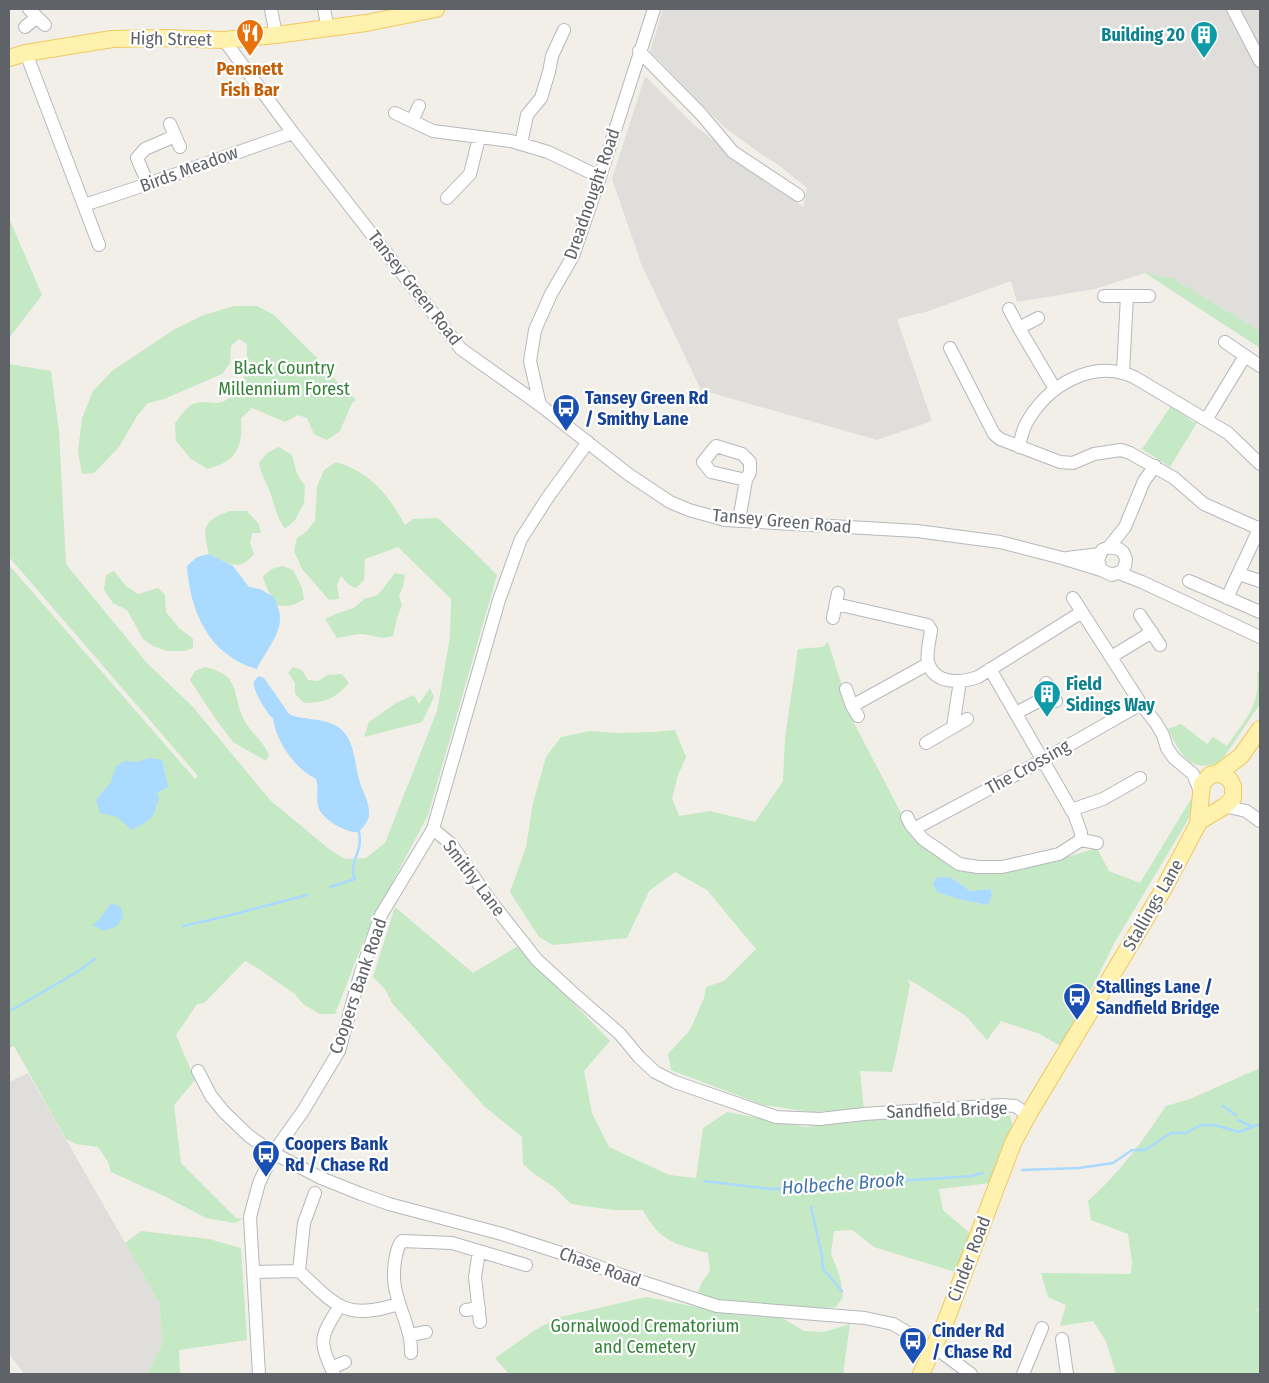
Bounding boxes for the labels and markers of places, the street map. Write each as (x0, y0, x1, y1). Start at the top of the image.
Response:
restaurant icon: Pensnett Fish Bar (235, 18, 265, 57)
building icon: Building 20 (1189, 20, 1219, 59)
place label: Building 20 (1101, 24, 1185, 46)
place label: Pensnett Fish Bar (217, 58, 284, 101)
place label: Tansey Green Rd / Smithy Lane (585, 387, 708, 430)
bus stop icon: Tansey Green Rd / Smithy Lane (551, 393, 581, 432)
place label: Field Sidings Way (1066, 673, 1155, 716)
building icon: Field Sidings Way (1032, 679, 1062, 718)
place label: Stallings Lane / Sandfield Bridge (1096, 976, 1220, 1019)
bus stop icon: Stallings Lane / Sandfield Bridge (1062, 982, 1092, 1021)
place label: Coopers Bank Rd / Chase Rd (285, 1133, 389, 1176)
bus stop icon: Coopers Bank Rd / Chase Rd (251, 1139, 281, 1178)
place label: Cinder Rd / Chase Rd (932, 1320, 1012, 1363)
bus stop icon: Cinder Rd / Chase Rd (898, 1326, 928, 1365)

